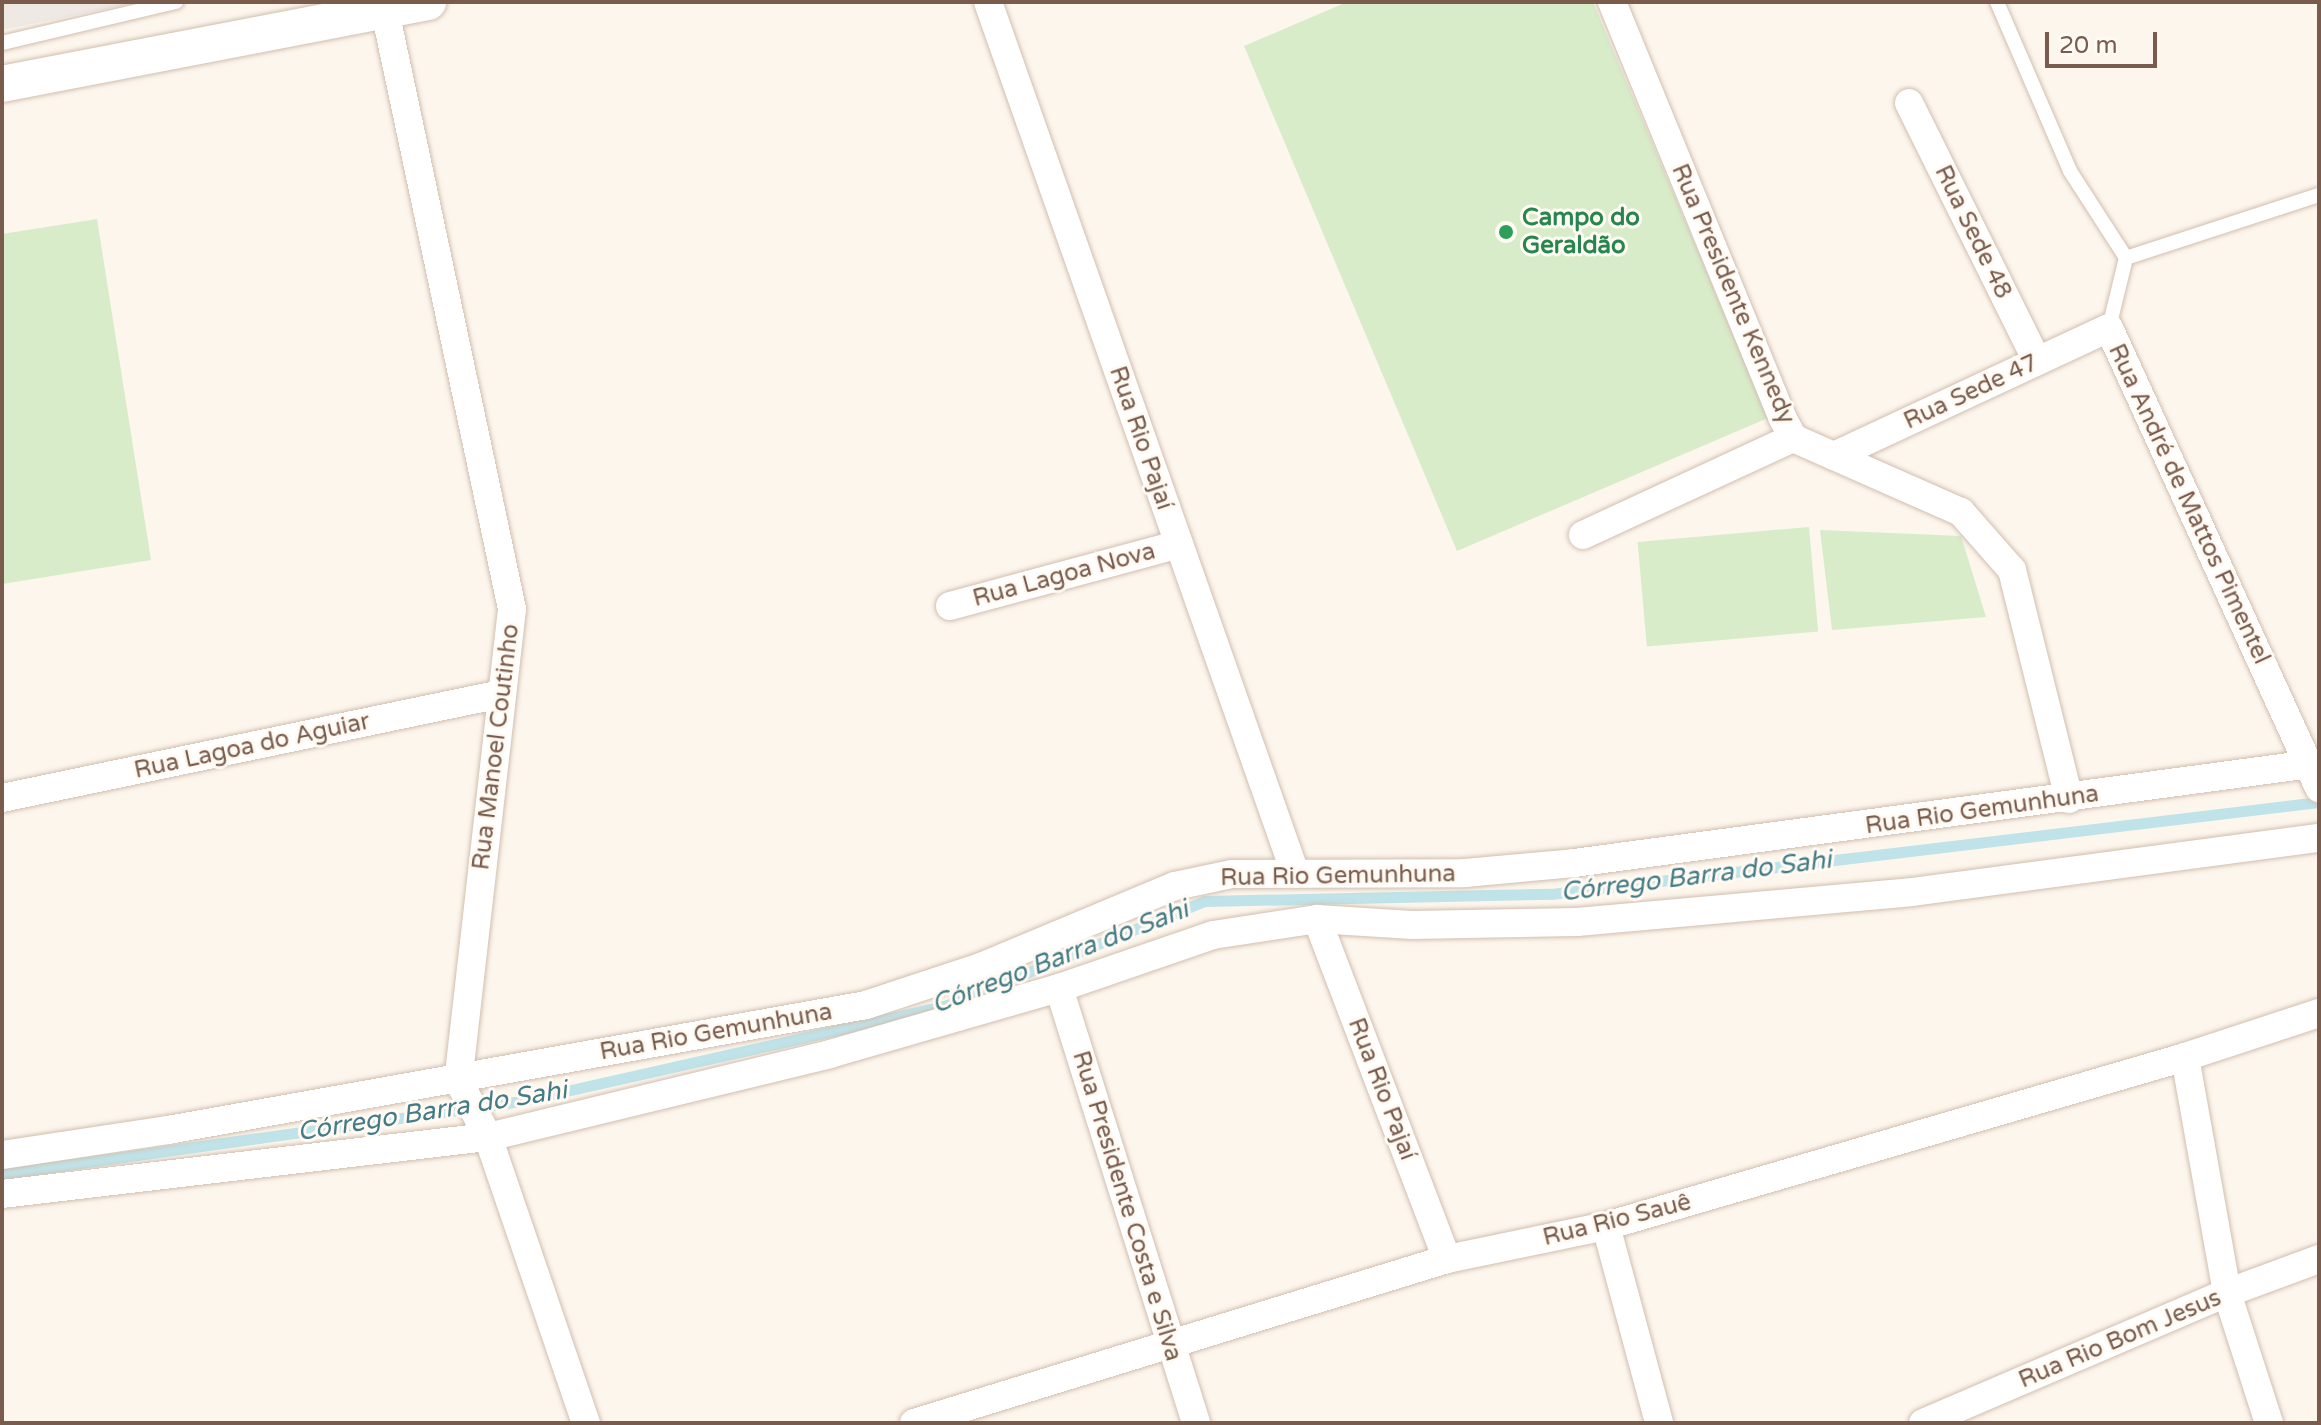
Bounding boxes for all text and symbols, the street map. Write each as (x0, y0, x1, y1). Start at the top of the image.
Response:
scale bar (2049, 16, 2161, 66)
text: 20 m (2059, 31, 2117, 60)
street label: Rua Presidente Kennedy (1665, 160, 1801, 428)
street label: Rua Sede 48 (1928, 161, 2018, 303)
place label: Campo do Geraldão (1522, 204, 1640, 260)
marker: Campo do Geraldão (1497, 223, 1515, 241)
street label: Rua André de Mattos Pimentel (2102, 339, 2276, 669)
street label: Rua Sede 47 (1899, 348, 2043, 436)
street label: Rua Rio Pajaí (1103, 362, 1179, 514)
street label: Rua Lagoa Nova (970, 537, 1158, 613)
street label: Rua Manoel Coutinho (467, 622, 525, 872)
street label: Rua Lagoa do Aguiar (132, 707, 372, 785)
street label: Rua Rio Gemunhuna (1863, 779, 2101, 841)
water label: Córrego Barra do Sahi (1559, 844, 1833, 908)
street label: Rua Rio Gemunhuna (1220, 860, 1456, 892)
water label: Córrego Barra do Sahi (927, 894, 1193, 1020)
street label: Rua Rio Gemunhuna (598, 997, 834, 1067)
street label: Rua Rio Pajaí (1342, 1014, 1422, 1164)
street label: Rua Presidente Costa e Silva (1066, 1047, 1188, 1365)
water label: Córrego Barra do Sahi (295, 1074, 569, 1148)
street label: Rua Rio Sauê (1540, 1188, 1694, 1252)
street label: Rua Rio Bom Jesus (2014, 1283, 2226, 1395)

